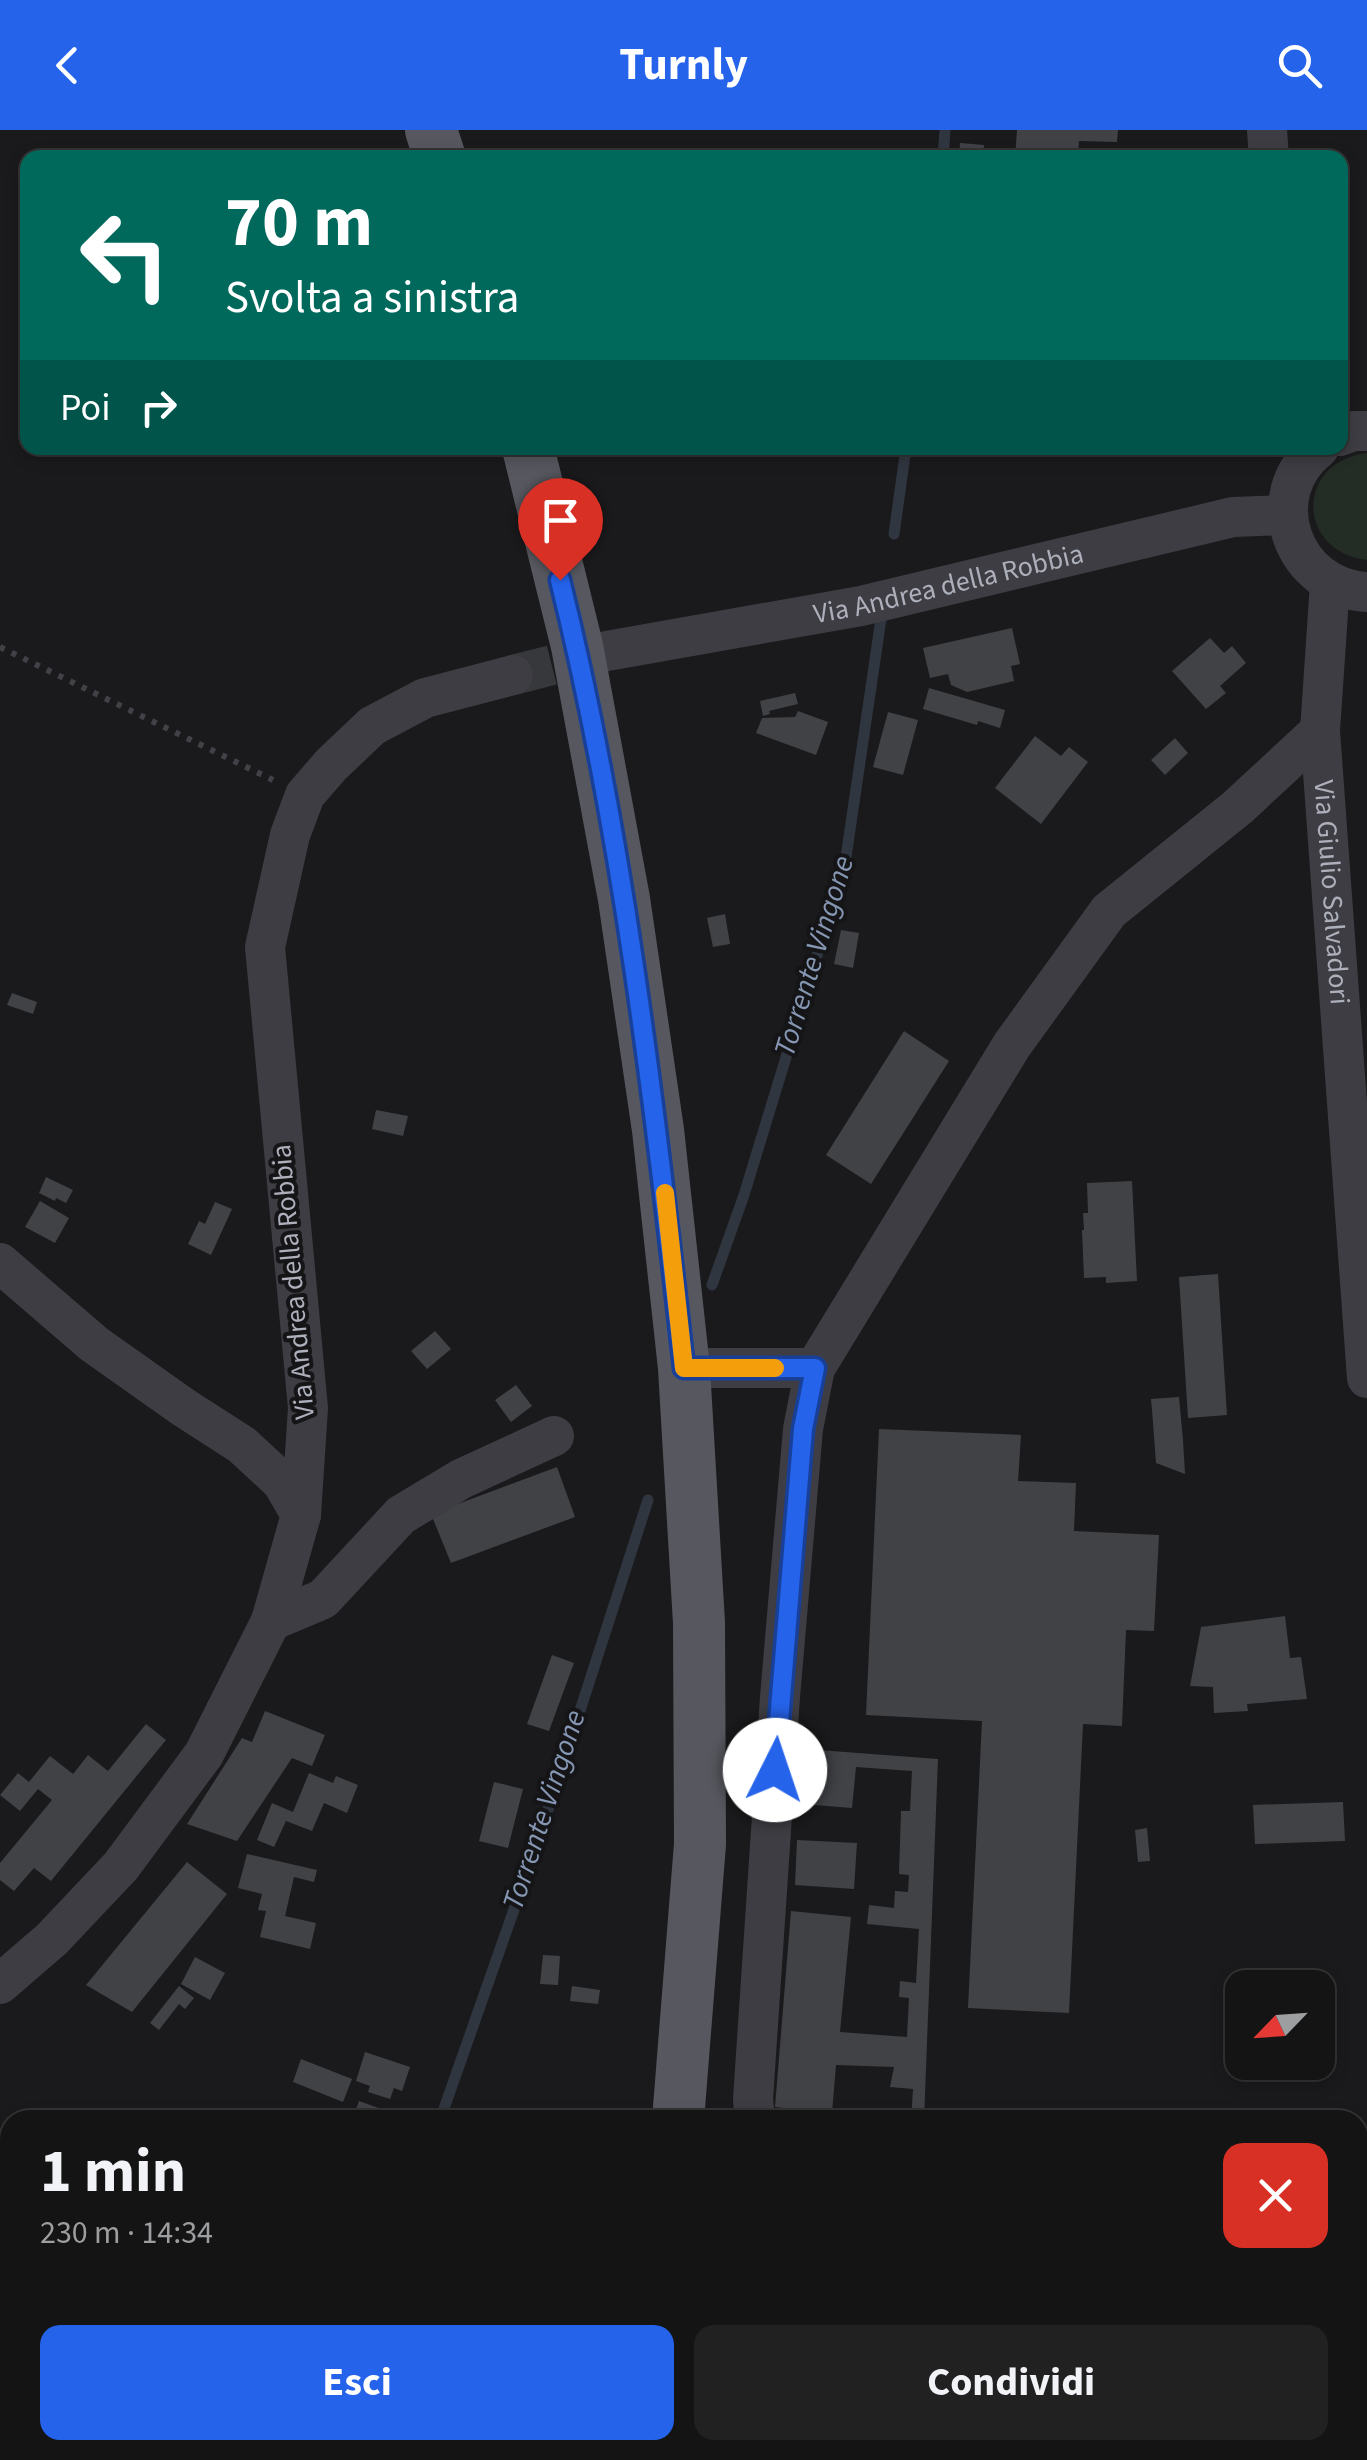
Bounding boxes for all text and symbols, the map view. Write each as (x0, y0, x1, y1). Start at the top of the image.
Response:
text: Turnly (619, 33, 748, 97)
icon: back (40, 38, 95, 93)
icon: search (1272, 38, 1327, 93)
text: 70 m (225, 173, 373, 273)
icon: left (60, 190, 190, 320)
text: Svolta a sinistra (225, 266, 519, 330)
icon: right (131, 380, 186, 435)
text: Poi (60, 381, 111, 435)
pin (518, 478, 603, 581)
icon: arrive (533, 493, 588, 548)
street label: Via Andrea della Robbia (810, 533, 1087, 634)
street label: Via Giulio Salvadori (1304, 778, 1360, 1006)
water label: Torrente Vingone (763, 850, 865, 1062)
street label: Via Andrea della Robbia (261, 1143, 325, 1421)
water label: Torrente Vingone (491, 1704, 597, 1916)
position arrow (723, 1718, 827, 1822)
north arrow (1225, 1970, 1335, 2080)
map controls (1225, 1970, 1335, 2080)
text: 1 min (40, 2130, 186, 2215)
button: close (1223, 2143, 1328, 2248)
text: 230 m · 14:34 (40, 2210, 213, 2256)
button: Esci (40, 2325, 674, 2440)
button: Condividi (694, 2325, 1328, 2440)

